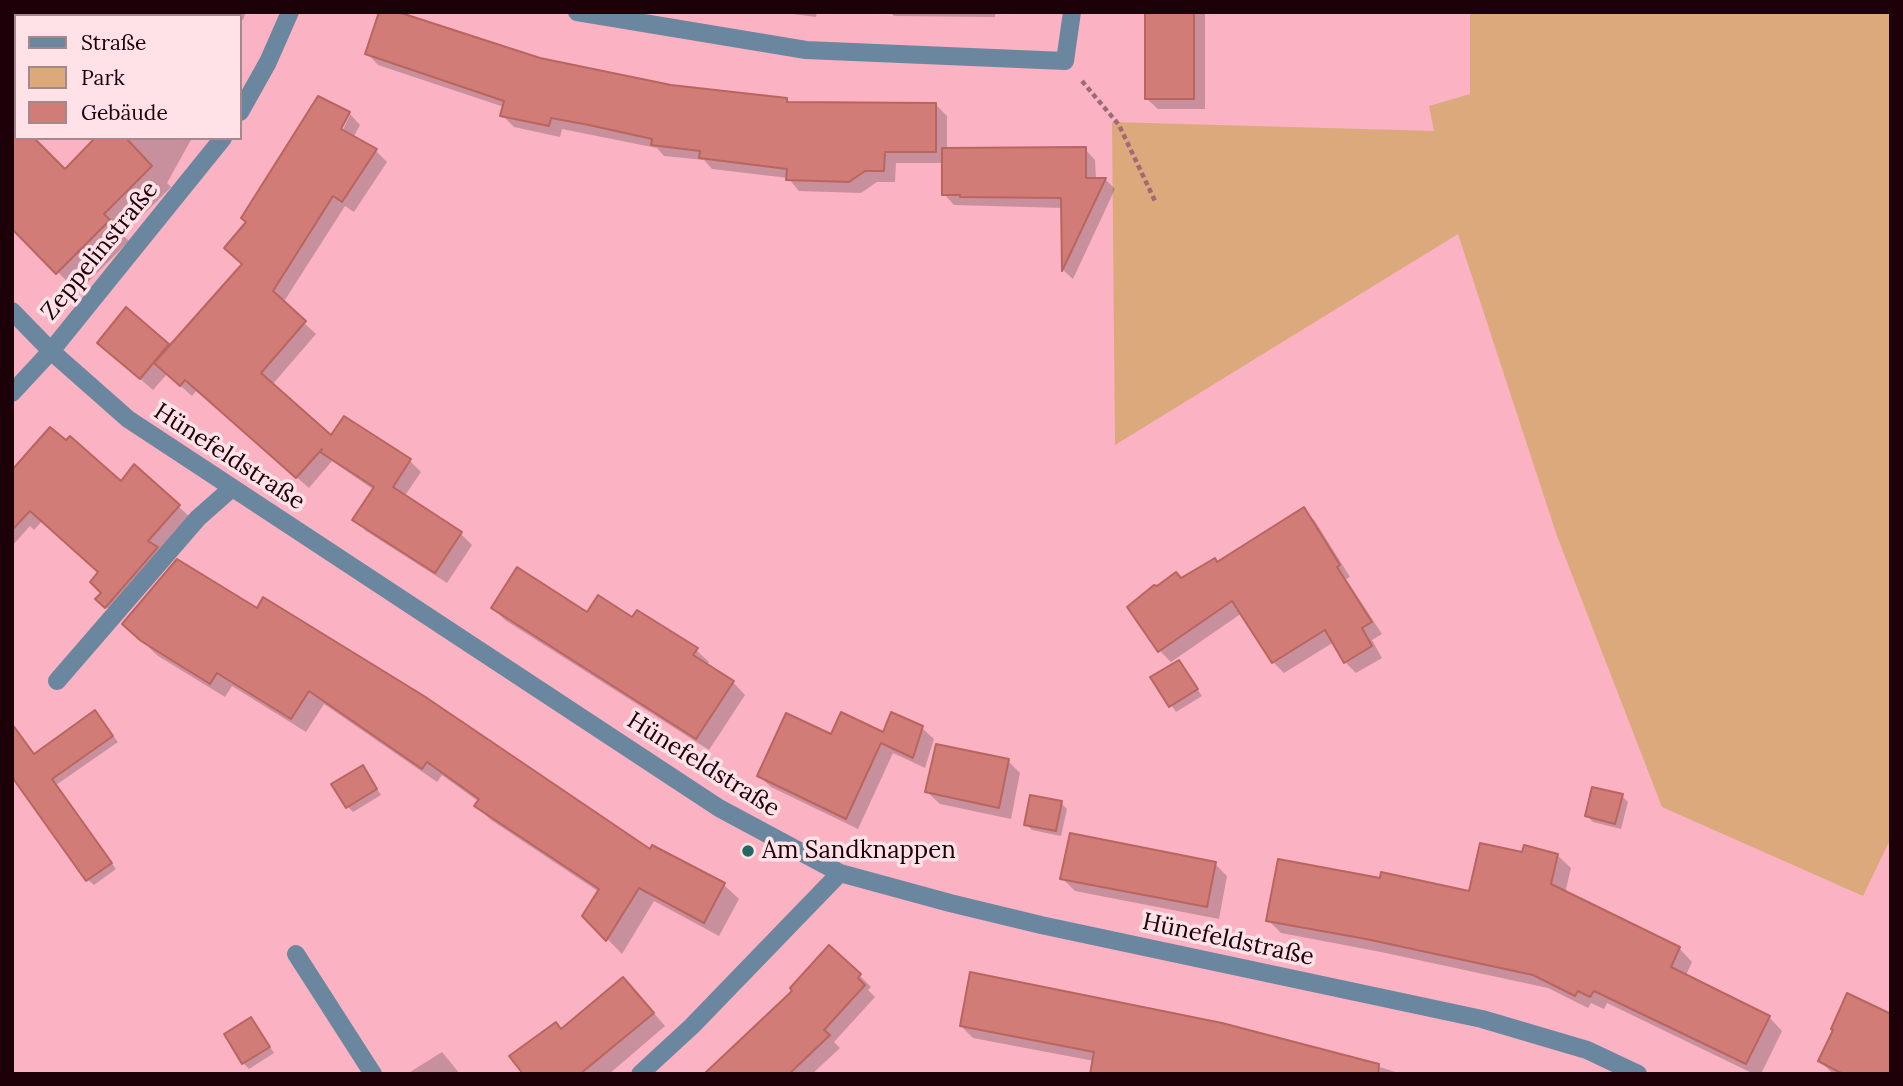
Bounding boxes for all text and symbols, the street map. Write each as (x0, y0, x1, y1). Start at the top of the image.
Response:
legend (14, 14, 242, 140)
text: Straße (81, 29, 146, 56)
text: Park (81, 64, 125, 91)
text: Gebäude (81, 99, 168, 126)
street label: Zeppelinstraße (35, 176, 165, 326)
street label: Hünefeldstraße (148, 397, 310, 517)
street label: Hünefeldstraße (621, 707, 785, 823)
place label: Am Sandknappen (762, 837, 956, 865)
marker: Am Sandknappen (740, 843, 756, 859)
street label: Hünefeldstraße (1140, 908, 1316, 972)

